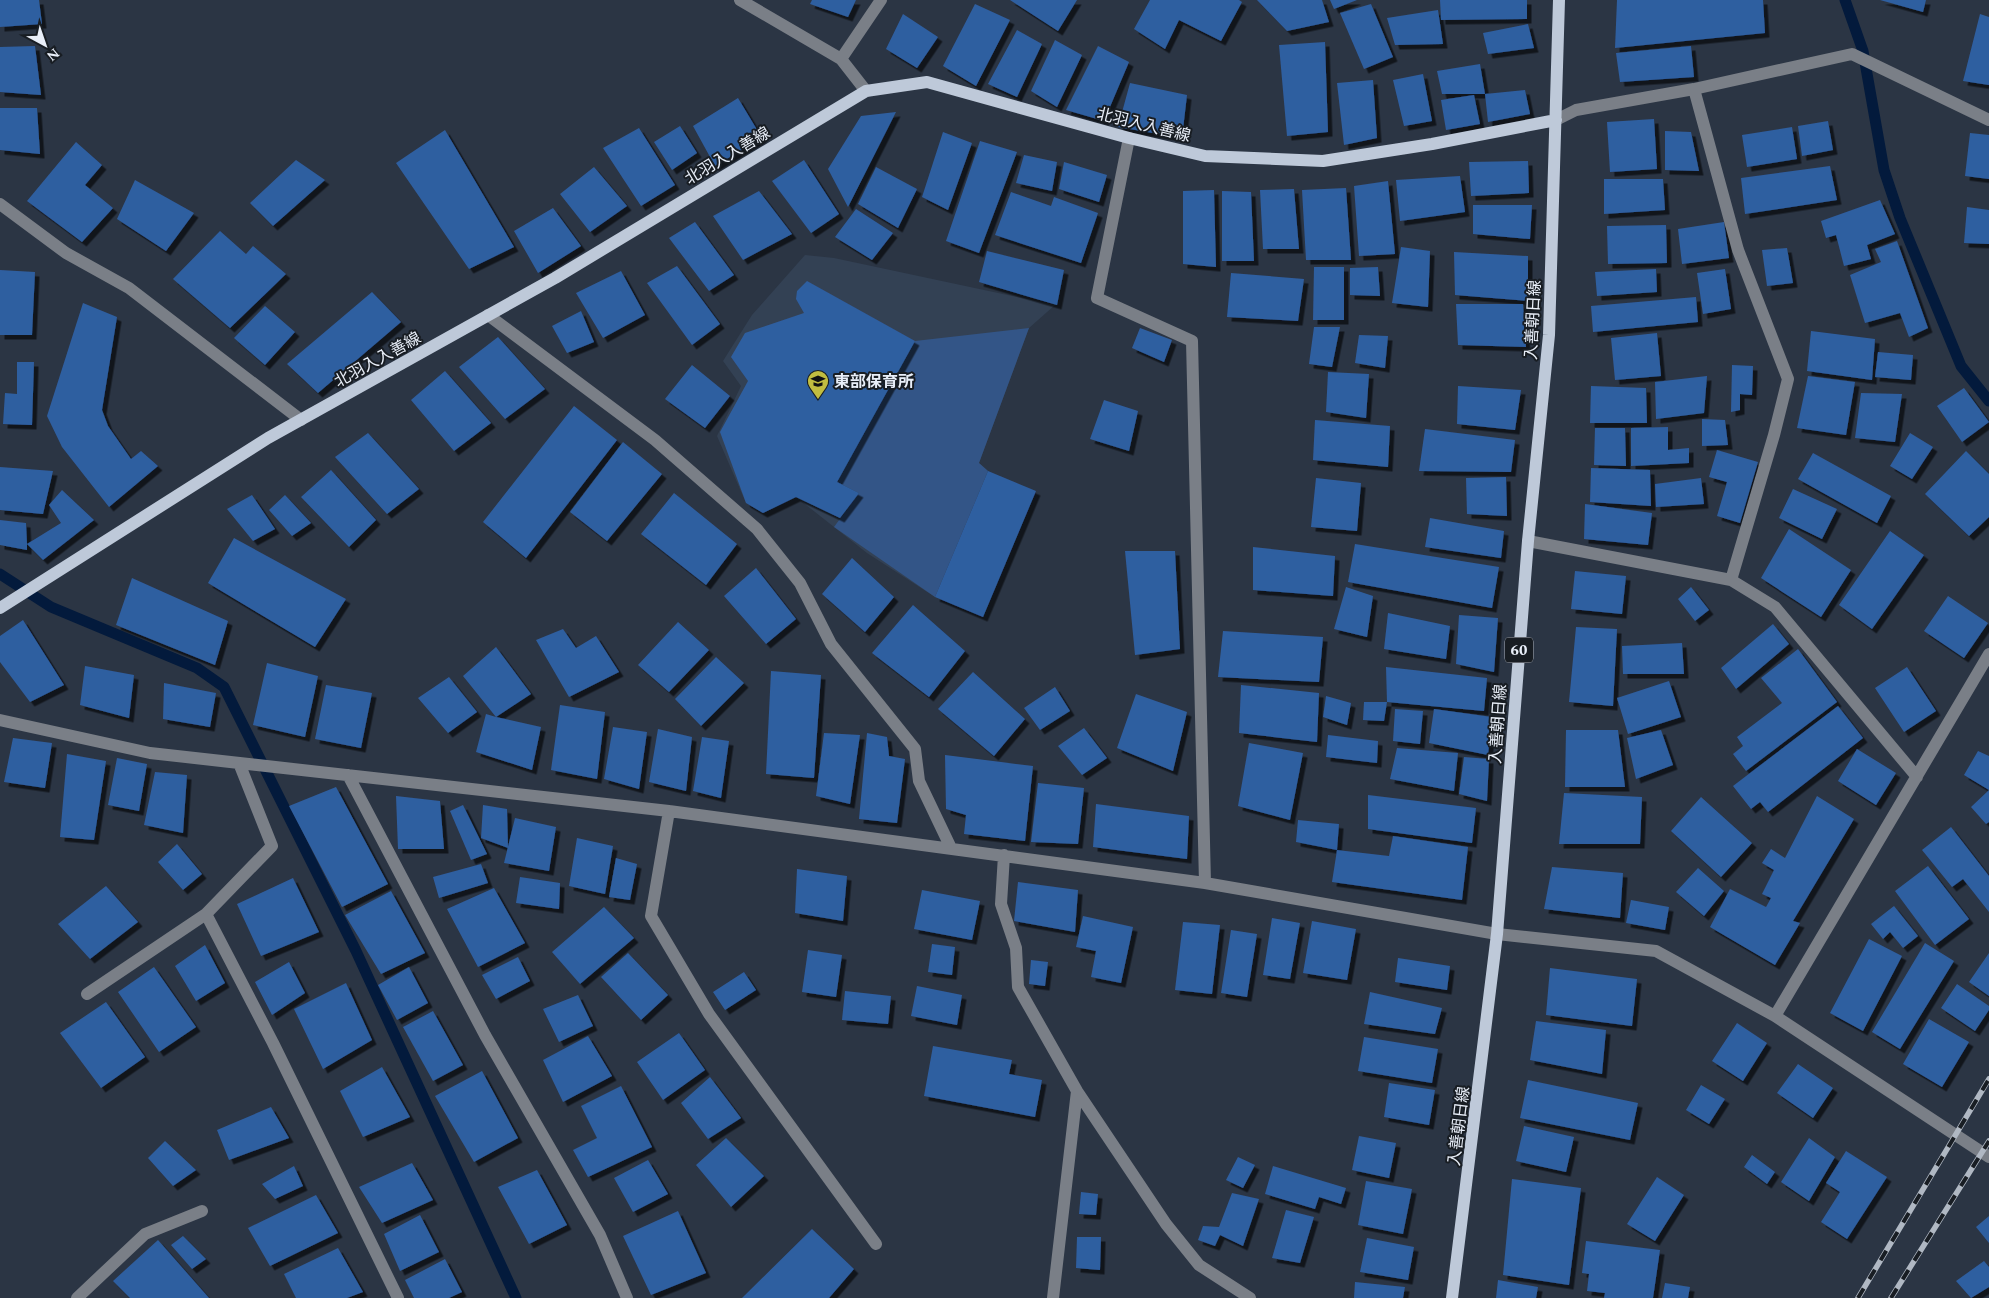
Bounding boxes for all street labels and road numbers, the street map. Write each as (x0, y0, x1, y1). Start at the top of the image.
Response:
street label: 北羽入入善線 (1094, 102, 1193, 148)
street label: 北羽入入善線 (680, 121, 775, 191)
street label: 入善朝日線 (1519, 279, 1547, 361)
street label: 北羽入入善線 (330, 326, 425, 394)
road number: 60 (1505, 638, 1533, 662)
street label: 入善朝日線 (1483, 683, 1513, 765)
street label: 入善朝日線 (1442, 1085, 1476, 1167)

